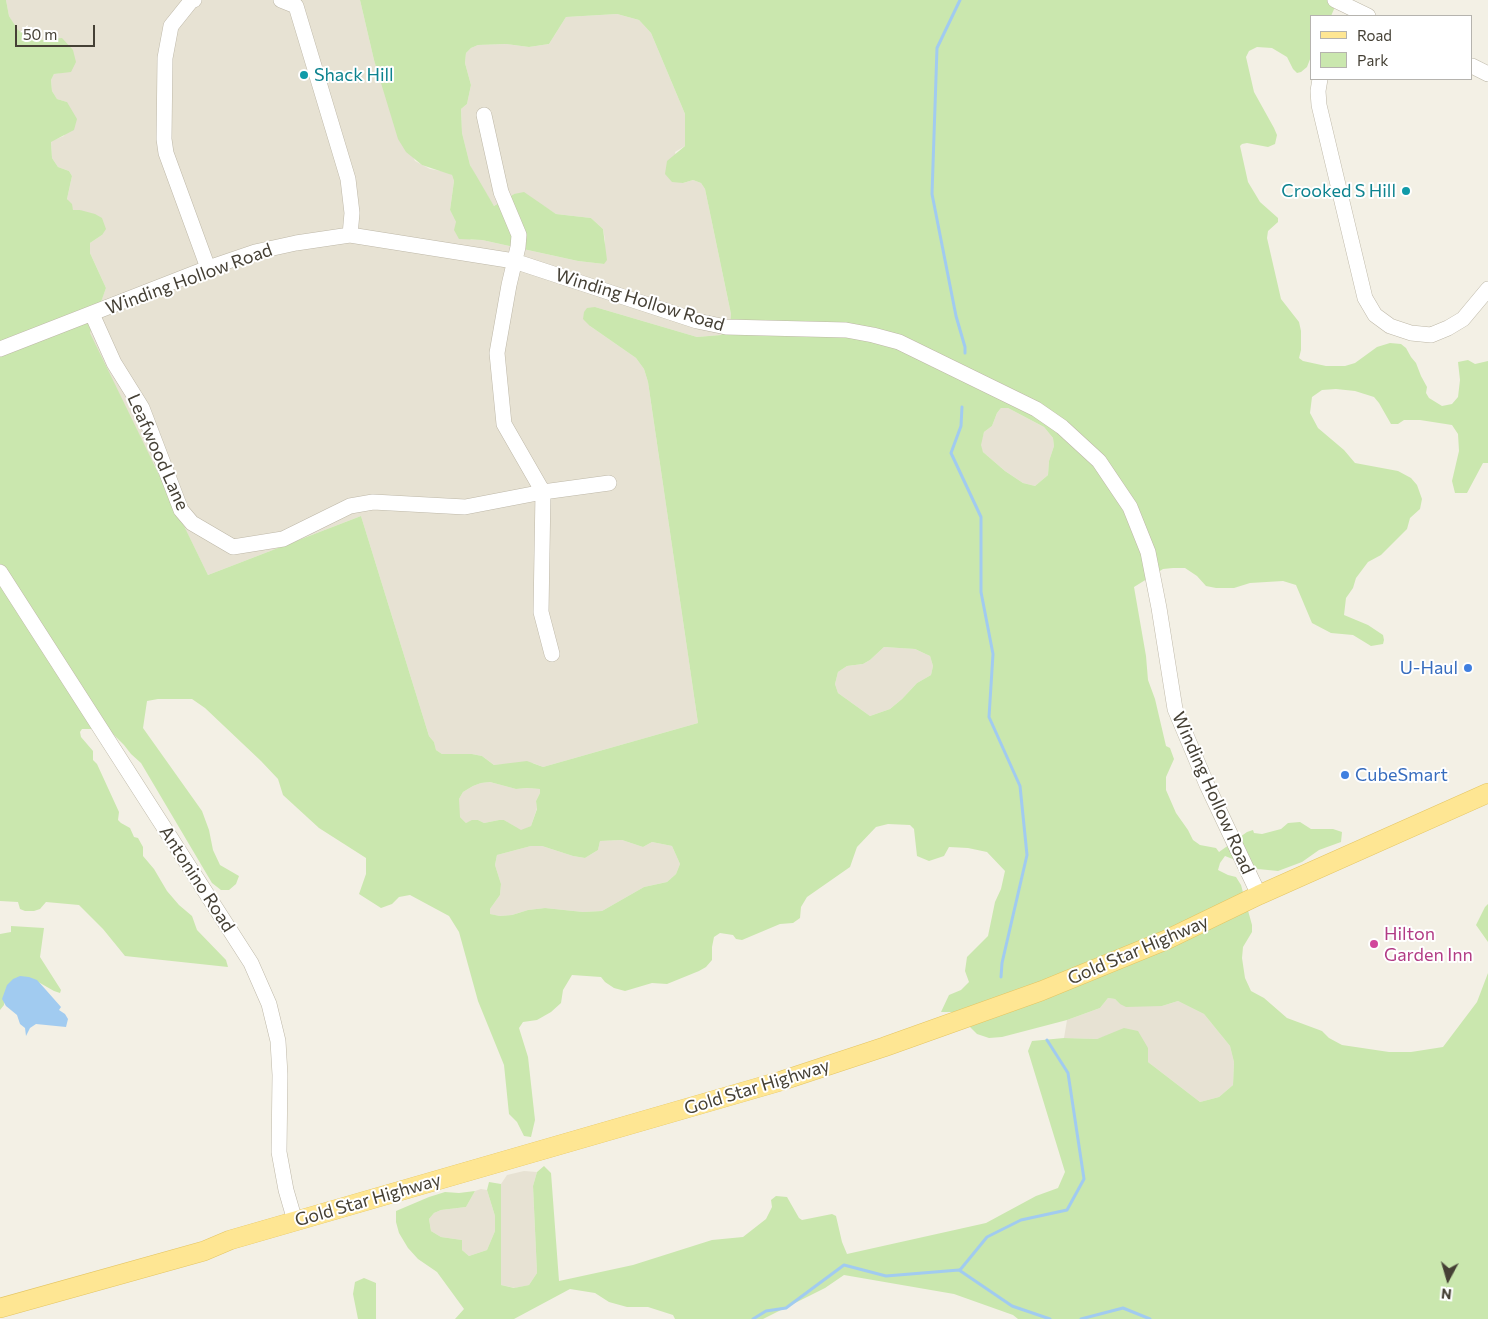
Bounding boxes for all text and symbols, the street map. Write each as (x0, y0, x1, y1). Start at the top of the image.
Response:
scale bar (18, 15, 98, 47)
legend (1310, 15, 1473, 80)
text: 50 m (23, 25, 57, 43)
text: Road (1357, 26, 1392, 44)
text: Park (1357, 51, 1388, 69)
place label: Shack Hill (314, 64, 394, 86)
marker: Shack Hill (298, 69, 310, 81)
place label: Crooked S Hill (1281, 180, 1396, 202)
marker: Crooked S Hill (1400, 185, 1412, 197)
street label: Winding Hollow Road (103, 239, 275, 319)
street label: Winding Hollow Road (553, 264, 727, 336)
street label: Leafwood Lane (123, 390, 193, 514)
place label: U-Haul (1400, 657, 1458, 679)
marker: U-Haul (1462, 662, 1474, 674)
street label: Winding Hollow Road (1167, 708, 1259, 878)
place label: CubeSmart (1355, 764, 1448, 786)
marker: CubeSmart (1339, 769, 1351, 781)
street label: Antonino Road (155, 822, 239, 936)
street label: Gold Star Highway (1064, 911, 1212, 989)
place label: Hilton Garden Inn (1384, 923, 1473, 966)
marker: Hilton Garden Inn (1368, 938, 1380, 950)
street label: Gold Star Highway (682, 1055, 832, 1119)
street label: Gold Star Highway (292, 1169, 444, 1231)
north arrow (1423, 1254, 1473, 1304)
text: N (1440, 1285, 1452, 1303)

